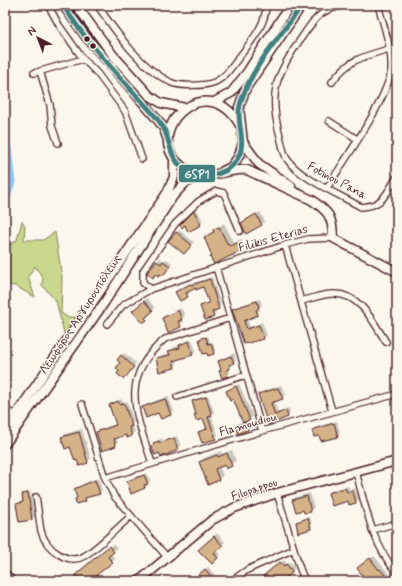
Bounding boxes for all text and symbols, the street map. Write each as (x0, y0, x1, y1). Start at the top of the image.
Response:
north arrow (18, 18, 58, 58)
text: N (25, 24, 39, 39)
unlabelled marker (82, 34, 92, 44)
unlabelled marker (88, 41, 98, 51)
street label: Fotinou Pana (304, 159, 369, 203)
line badge: GSP1 (178, 164, 216, 183)
text: GSP1 (185, 168, 210, 182)
street label: Filikis Eterias (237, 221, 310, 256)
street label: Λεωφόρος Αργυρουπόλεως (36, 252, 126, 378)
street label: Flamoudiou (217, 409, 280, 441)
street label: Filopappou (229, 475, 279, 505)

